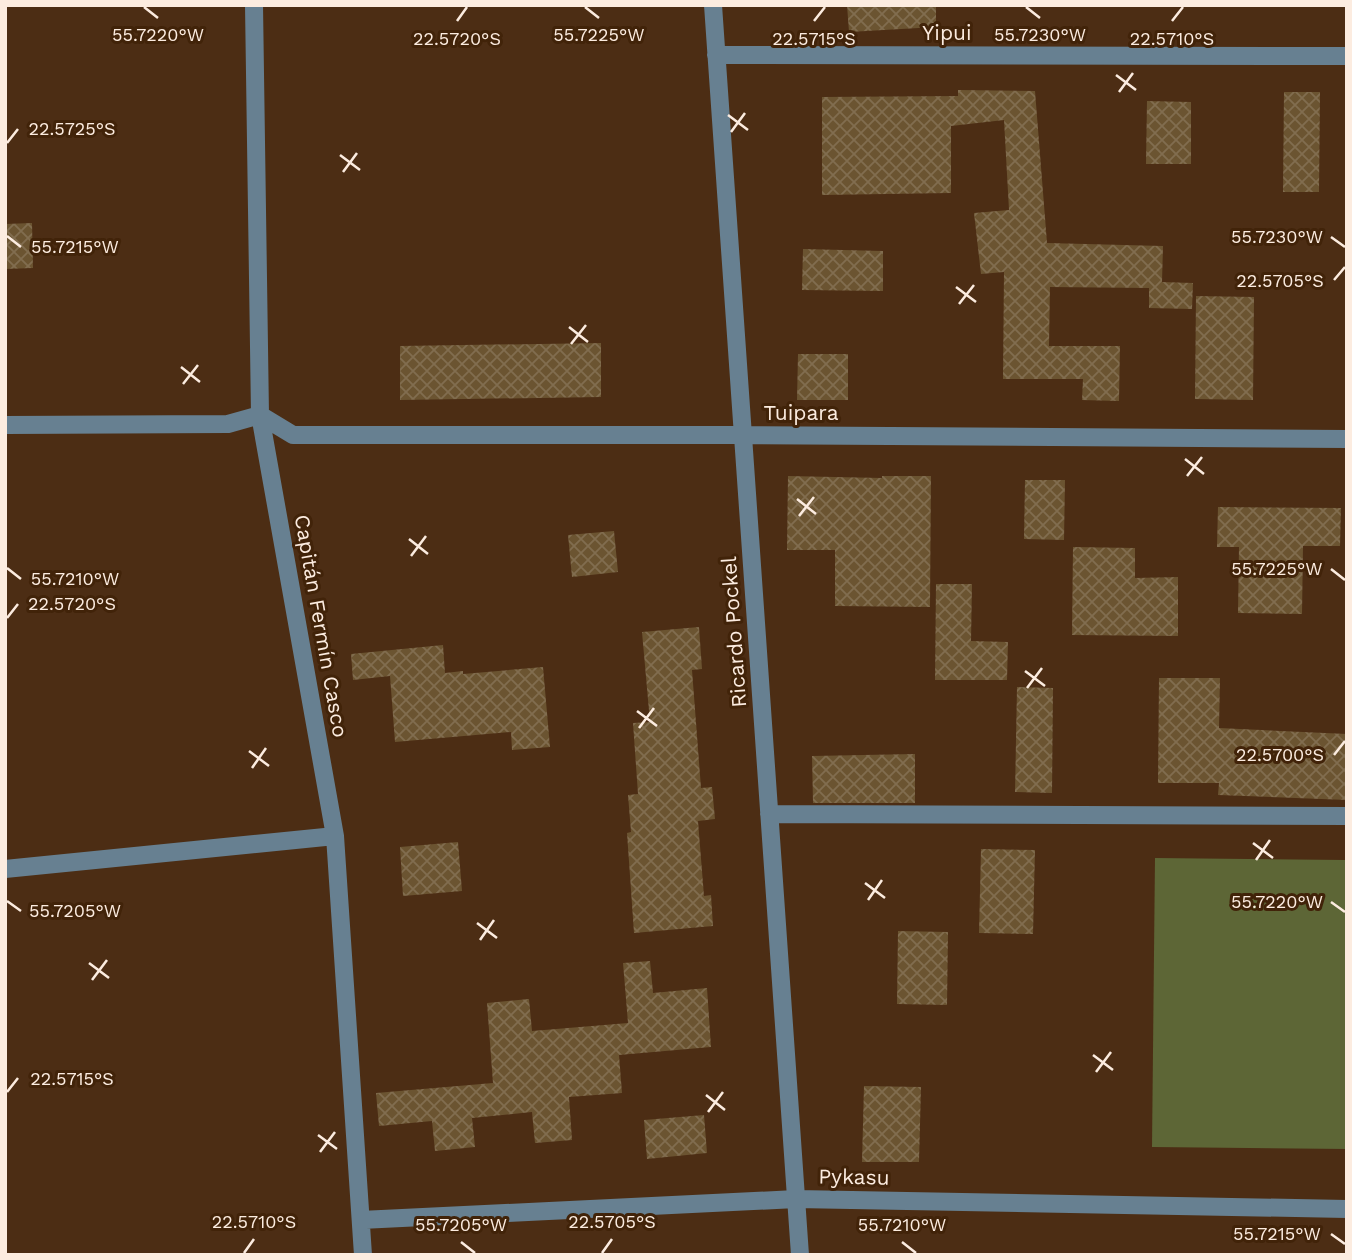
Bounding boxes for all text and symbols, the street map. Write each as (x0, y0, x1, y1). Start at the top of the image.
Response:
street label: Yipui (922, 20, 972, 45)
text: 55.7220°W (112, 24, 204, 45)
text: 55.7225°W (553, 24, 645, 45)
text: 55.7230°W (994, 24, 1086, 45)
text: 22.5720°S (413, 28, 501, 49)
text: 22.5715°S (772, 28, 856, 49)
text: 22.5710°S (1130, 28, 1214, 49)
text: 22.5725°S (28, 118, 116, 139)
text: 55.7230°W (1231, 226, 1323, 247)
text: 55.7215°W (31, 236, 119, 257)
text: 22.5705°S (1236, 270, 1324, 291)
street label: Tuipara (763, 400, 839, 425)
street label: Capitán Fermín Casco (290, 513, 353, 739)
street label: Ricardo Pockel (716, 555, 751, 708)
text: 55.7225°W (1231, 558, 1323, 579)
text: 55.7210°W (31, 568, 119, 589)
text: 22.5720°S (28, 593, 116, 614)
text: 22.5700°S (1236, 744, 1324, 765)
text: 55.7220°W (1231, 891, 1323, 912)
text: 55.7205°W (29, 900, 121, 921)
text: 22.5715°S (30, 1068, 114, 1089)
street label: Pykasu (818, 1163, 890, 1190)
text: 22.5710°S (212, 1211, 296, 1232)
text: 22.5705°S (568, 1211, 656, 1232)
text: 55.7205°W (415, 1214, 507, 1235)
text: 55.7210°W (858, 1214, 946, 1235)
text: 55.7215°W (1233, 1223, 1321, 1244)

